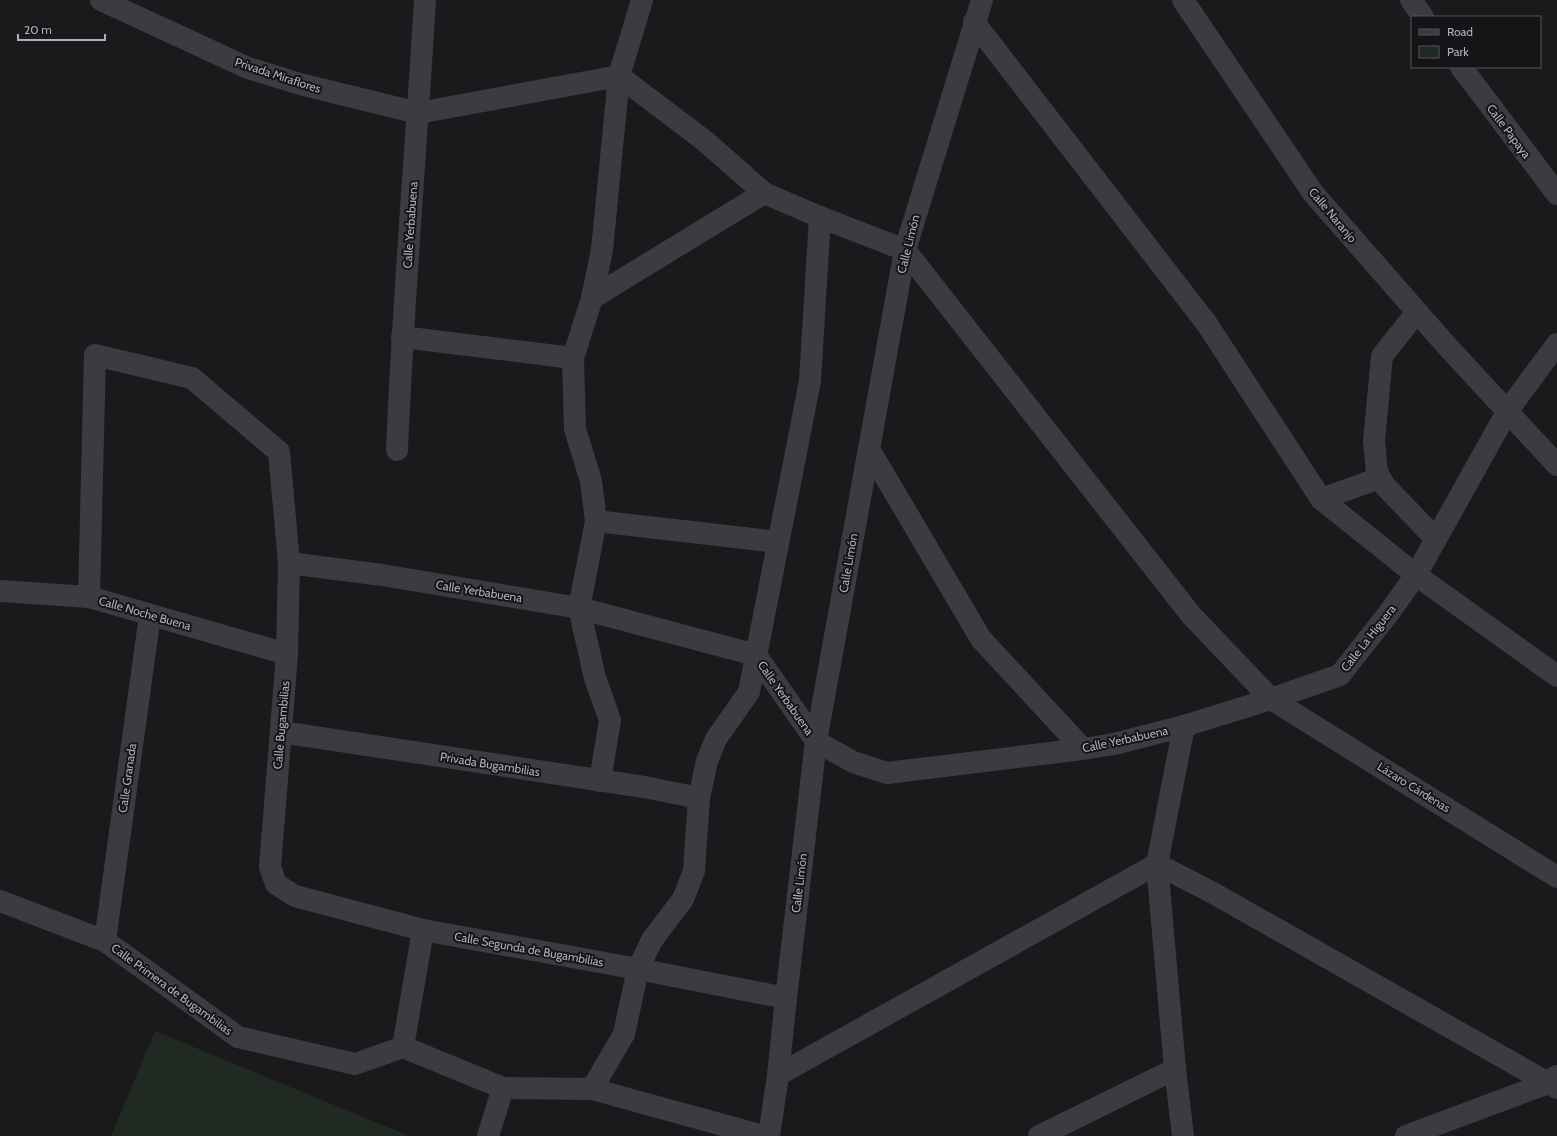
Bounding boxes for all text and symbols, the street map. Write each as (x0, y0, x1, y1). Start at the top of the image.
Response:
scale bar (18, 16, 105, 42)
legend (1411, 16, 1541, 68)
text: 20 m (24, 22, 52, 37)
text: Road (1447, 24, 1473, 39)
text: Park (1447, 44, 1469, 59)
street label: Privada Miraflores (233, 54, 323, 96)
street label: Calle Papaya (1484, 101, 1534, 161)
street label: Calle Yerbabuena (399, 181, 421, 269)
street label: Calle Naranjo (1306, 185, 1361, 246)
street label: Calle Limón (893, 213, 923, 275)
street label: Calle Limón (835, 532, 861, 594)
street label: Calle Yerbabuena (435, 577, 524, 605)
street label: Calle Noche Buena (97, 593, 193, 633)
street label: Calle La Higuera (1337, 601, 1399, 674)
street label: Calle Yerbabuena (755, 658, 817, 738)
street label: Calle Bugambilias (270, 680, 292, 770)
street label: Calle Yerbabuena (1081, 723, 1169, 755)
street label: Calle Granada (115, 742, 139, 814)
street label: Privada Bugambilias (439, 749, 541, 779)
street label: Lázaro Cárdenas (1375, 759, 1453, 815)
street label: Calle Limón (788, 852, 810, 914)
street label: Calle Segunda de Bugambilias (453, 928, 605, 970)
street label: Calle Primera de Bugambilias (109, 940, 235, 1038)

